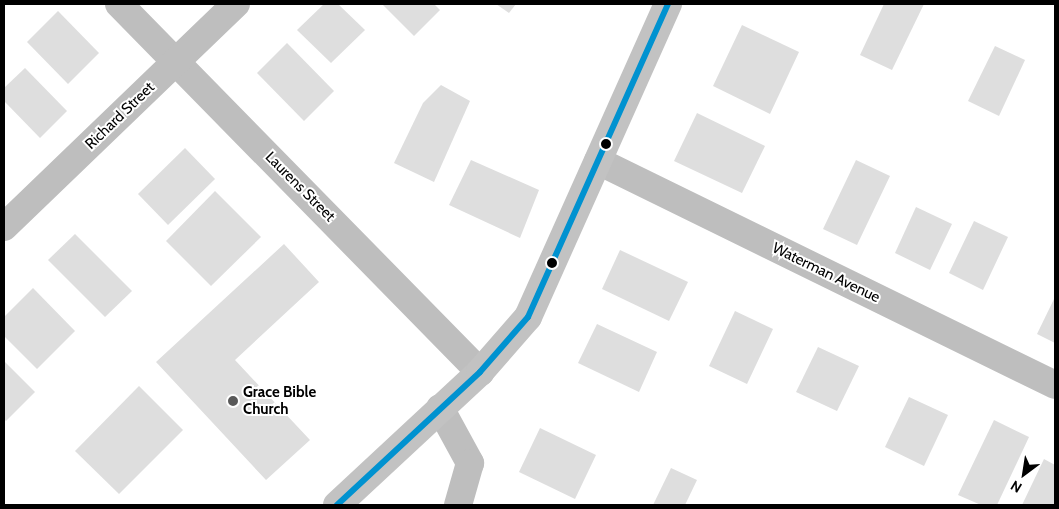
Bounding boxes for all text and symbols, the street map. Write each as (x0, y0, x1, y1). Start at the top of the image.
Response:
street label: Richard Street (82, 79, 158, 153)
unlabelled marker (601, 139, 611, 149)
street label: Laurens Street (261, 148, 339, 226)
street label: Waterman Avenue (769, 239, 883, 307)
unlabelled marker (547, 258, 557, 268)
place label: Grace Bible Church (243, 383, 316, 418)
marker: Grace Bible Church (227, 395, 239, 407)
north arrow (999, 449, 1049, 499)
text: N (1007, 477, 1025, 497)

